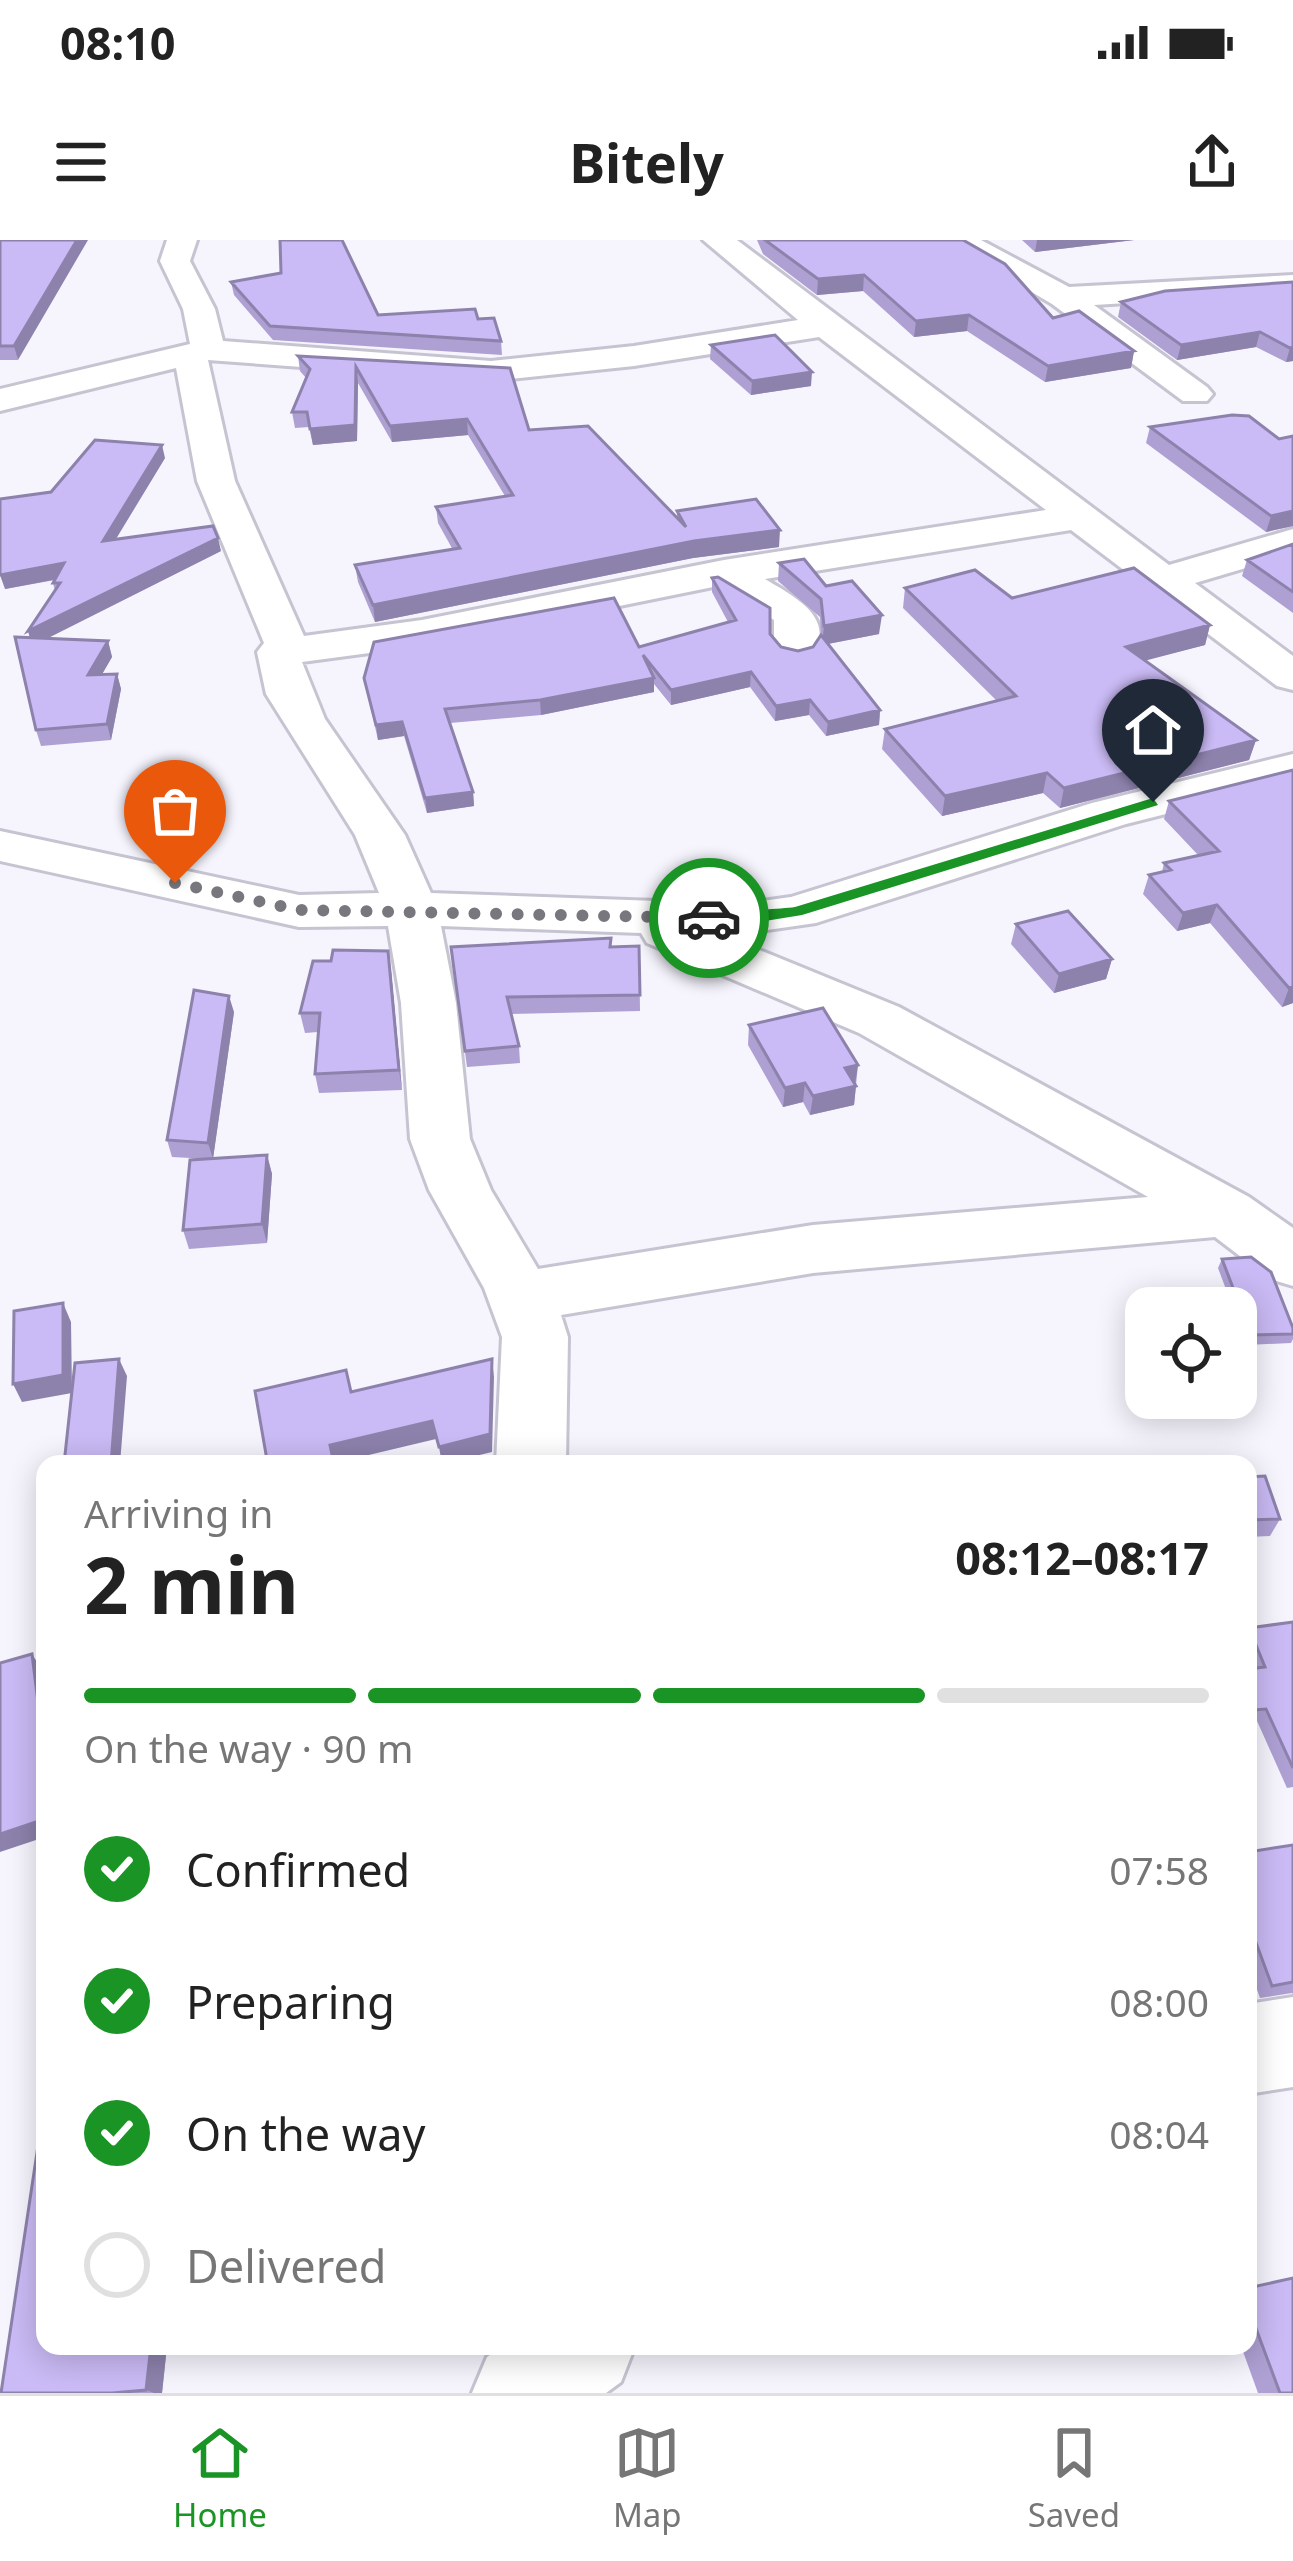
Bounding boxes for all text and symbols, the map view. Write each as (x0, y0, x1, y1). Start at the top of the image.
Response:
text: 08:10 (60, 12, 176, 73)
text: Bitely (569, 125, 724, 199)
icon: menu (48, 129, 114, 195)
icon: share (1179, 129, 1245, 195)
pin (1102, 679, 1204, 802)
icon: home (1120, 697, 1186, 763)
pin (124, 760, 226, 883)
icon: bag (142, 778, 208, 844)
courier (649, 858, 769, 978)
icon: car (676, 885, 742, 951)
map controls (1125, 1287, 1257, 1419)
button: locate (1125, 1287, 1257, 1419)
text: Arriving in (84, 1486, 273, 1539)
text: 08:12–08:17 (955, 1527, 1209, 1588)
text: 2 min (84, 1531, 299, 1637)
text: On the way · 90 m (84, 1721, 413, 1774)
icon: check (84, 1836, 150, 1902)
text: Confirmed (186, 1839, 410, 1900)
text: 07:58 (1109, 1843, 1209, 1896)
icon: check (84, 1968, 150, 2034)
text: Preparing (186, 1971, 395, 2032)
text: 08:00 (1109, 1975, 1209, 2028)
icon: check (84, 2100, 150, 2166)
text: On the way (186, 2103, 425, 2164)
text: 08:04 (1109, 2107, 1209, 2160)
text: Delivered (186, 2235, 386, 2296)
tab: Home (173, 2420, 267, 2537)
tab: Map (613, 2420, 682, 2537)
tab: Saved (1028, 2420, 1120, 2537)

